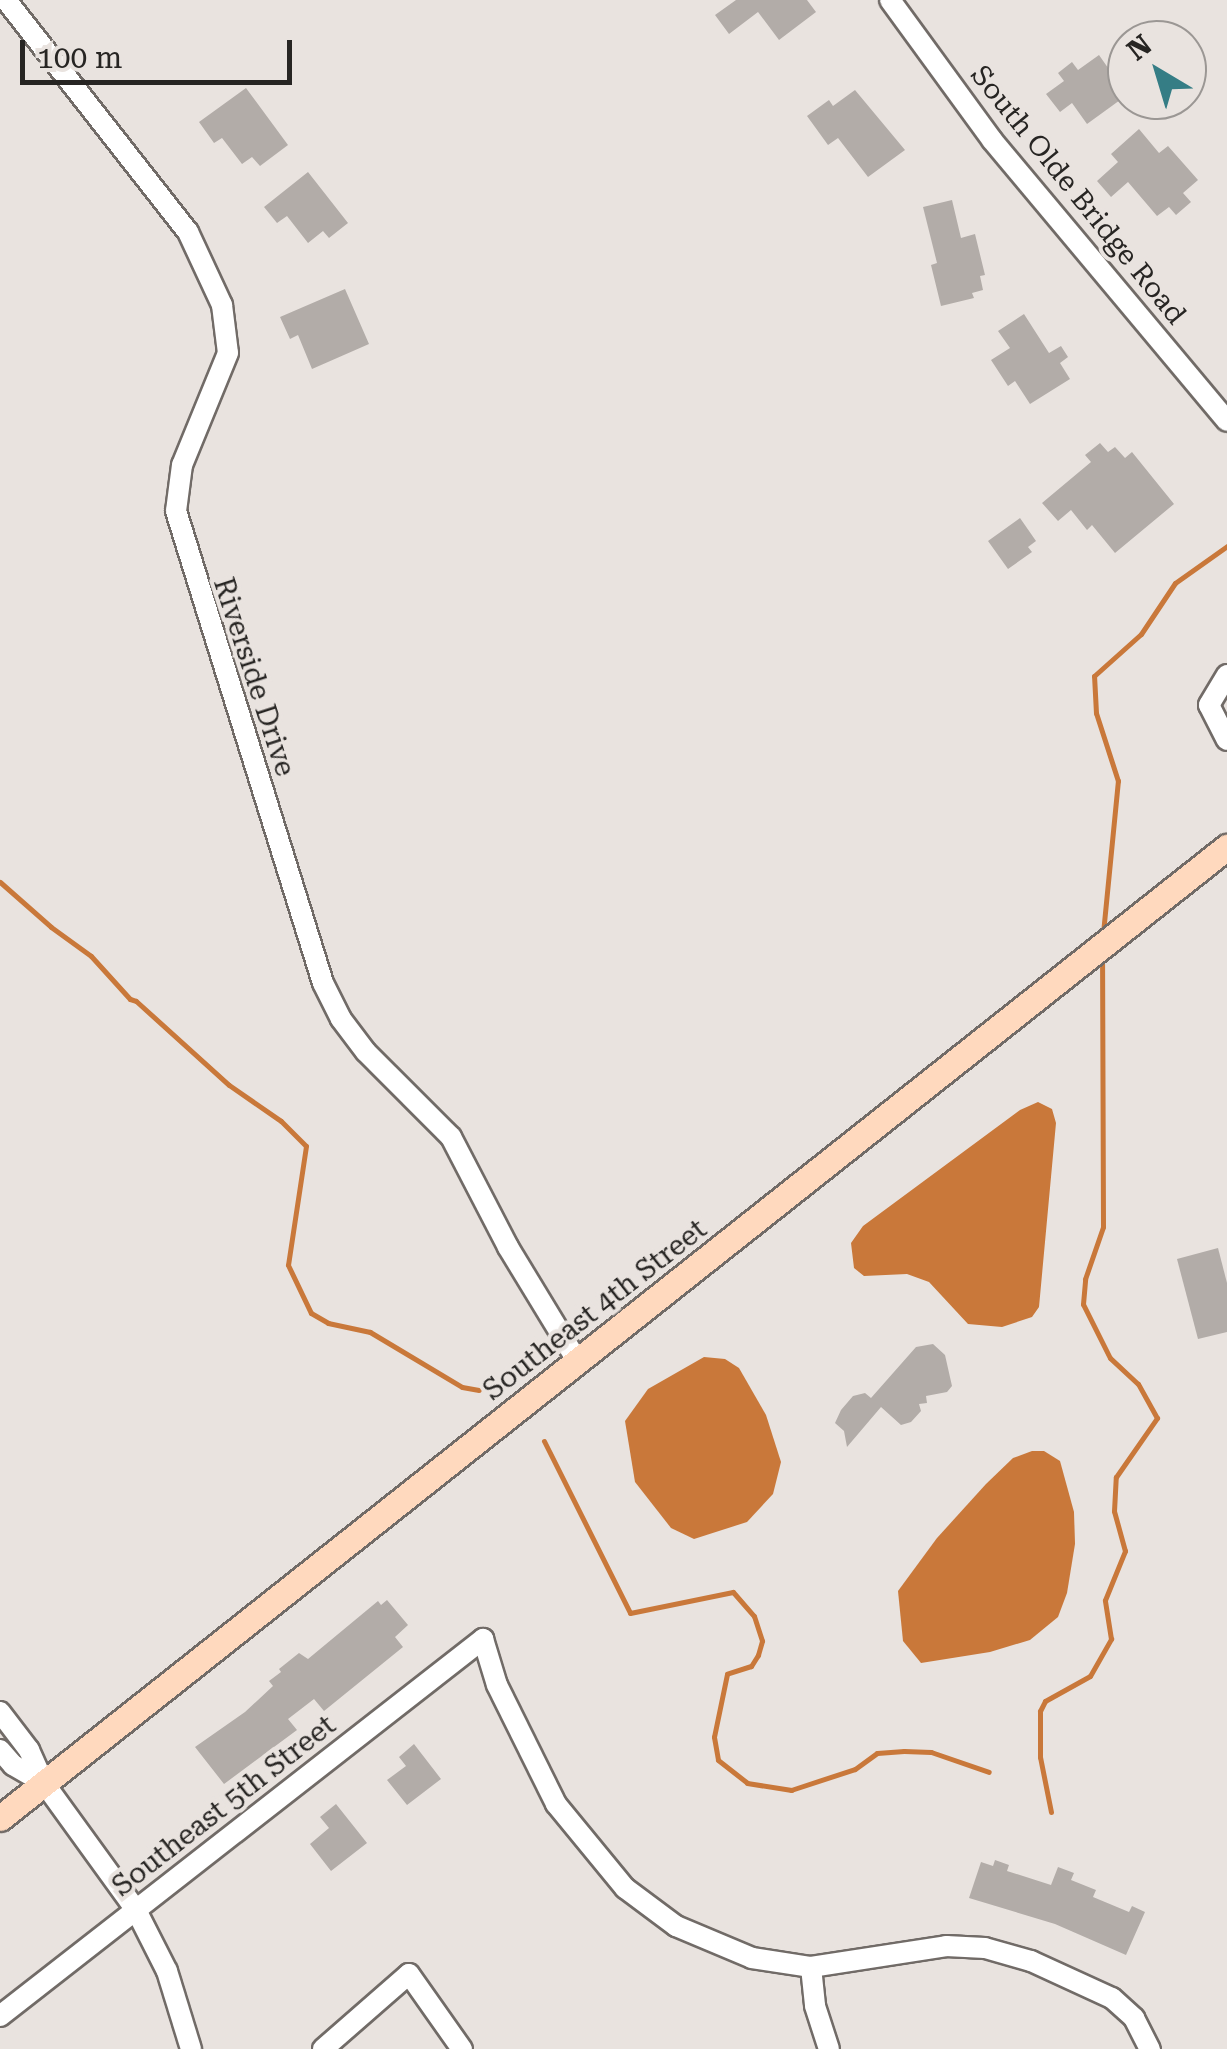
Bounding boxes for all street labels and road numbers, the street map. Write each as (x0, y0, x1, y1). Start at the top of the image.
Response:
street label: South Olde Bridge Road (963, 59, 1193, 331)
street label: Riverside Drive (206, 574, 302, 780)
street label: Southeast 4th Street (477, 1212, 713, 1408)
street label: Southeast 5th Street (106, 1708, 342, 1904)

